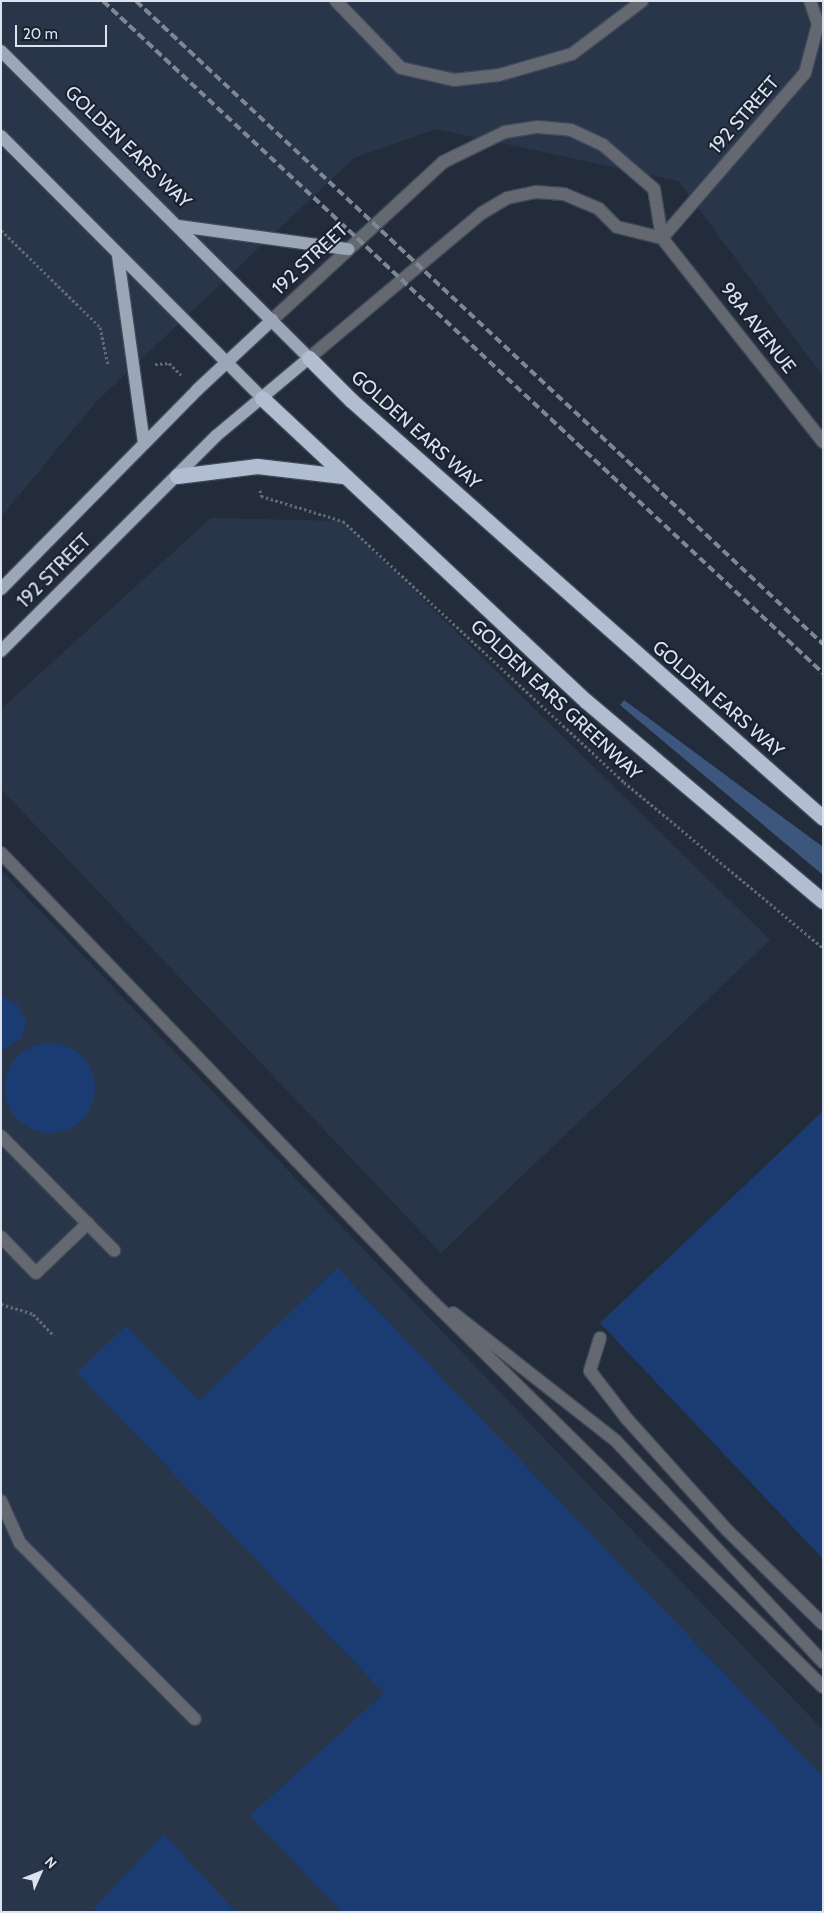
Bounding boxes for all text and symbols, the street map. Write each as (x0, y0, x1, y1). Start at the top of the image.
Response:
scale bar (18, 15, 110, 47)
text: 20 m (23, 25, 58, 43)
street label: 192 STREET (704, 72, 784, 158)
street label: GOLDEN EARS WAY (60, 81, 196, 213)
street label: 192 STREET (267, 218, 353, 300)
street label: 98A AVENUE (716, 278, 800, 378)
street label: GOLDEN EARS WAY (347, 366, 485, 494)
street label: 192 STREET (12, 529, 96, 613)
street label: GOLDEN EARS GREENWAY (466, 615, 646, 785)
street label: GOLDEN EARS WAY (648, 636, 788, 762)
north arrow (15, 1848, 65, 1898)
text: N (41, 1853, 61, 1872)

